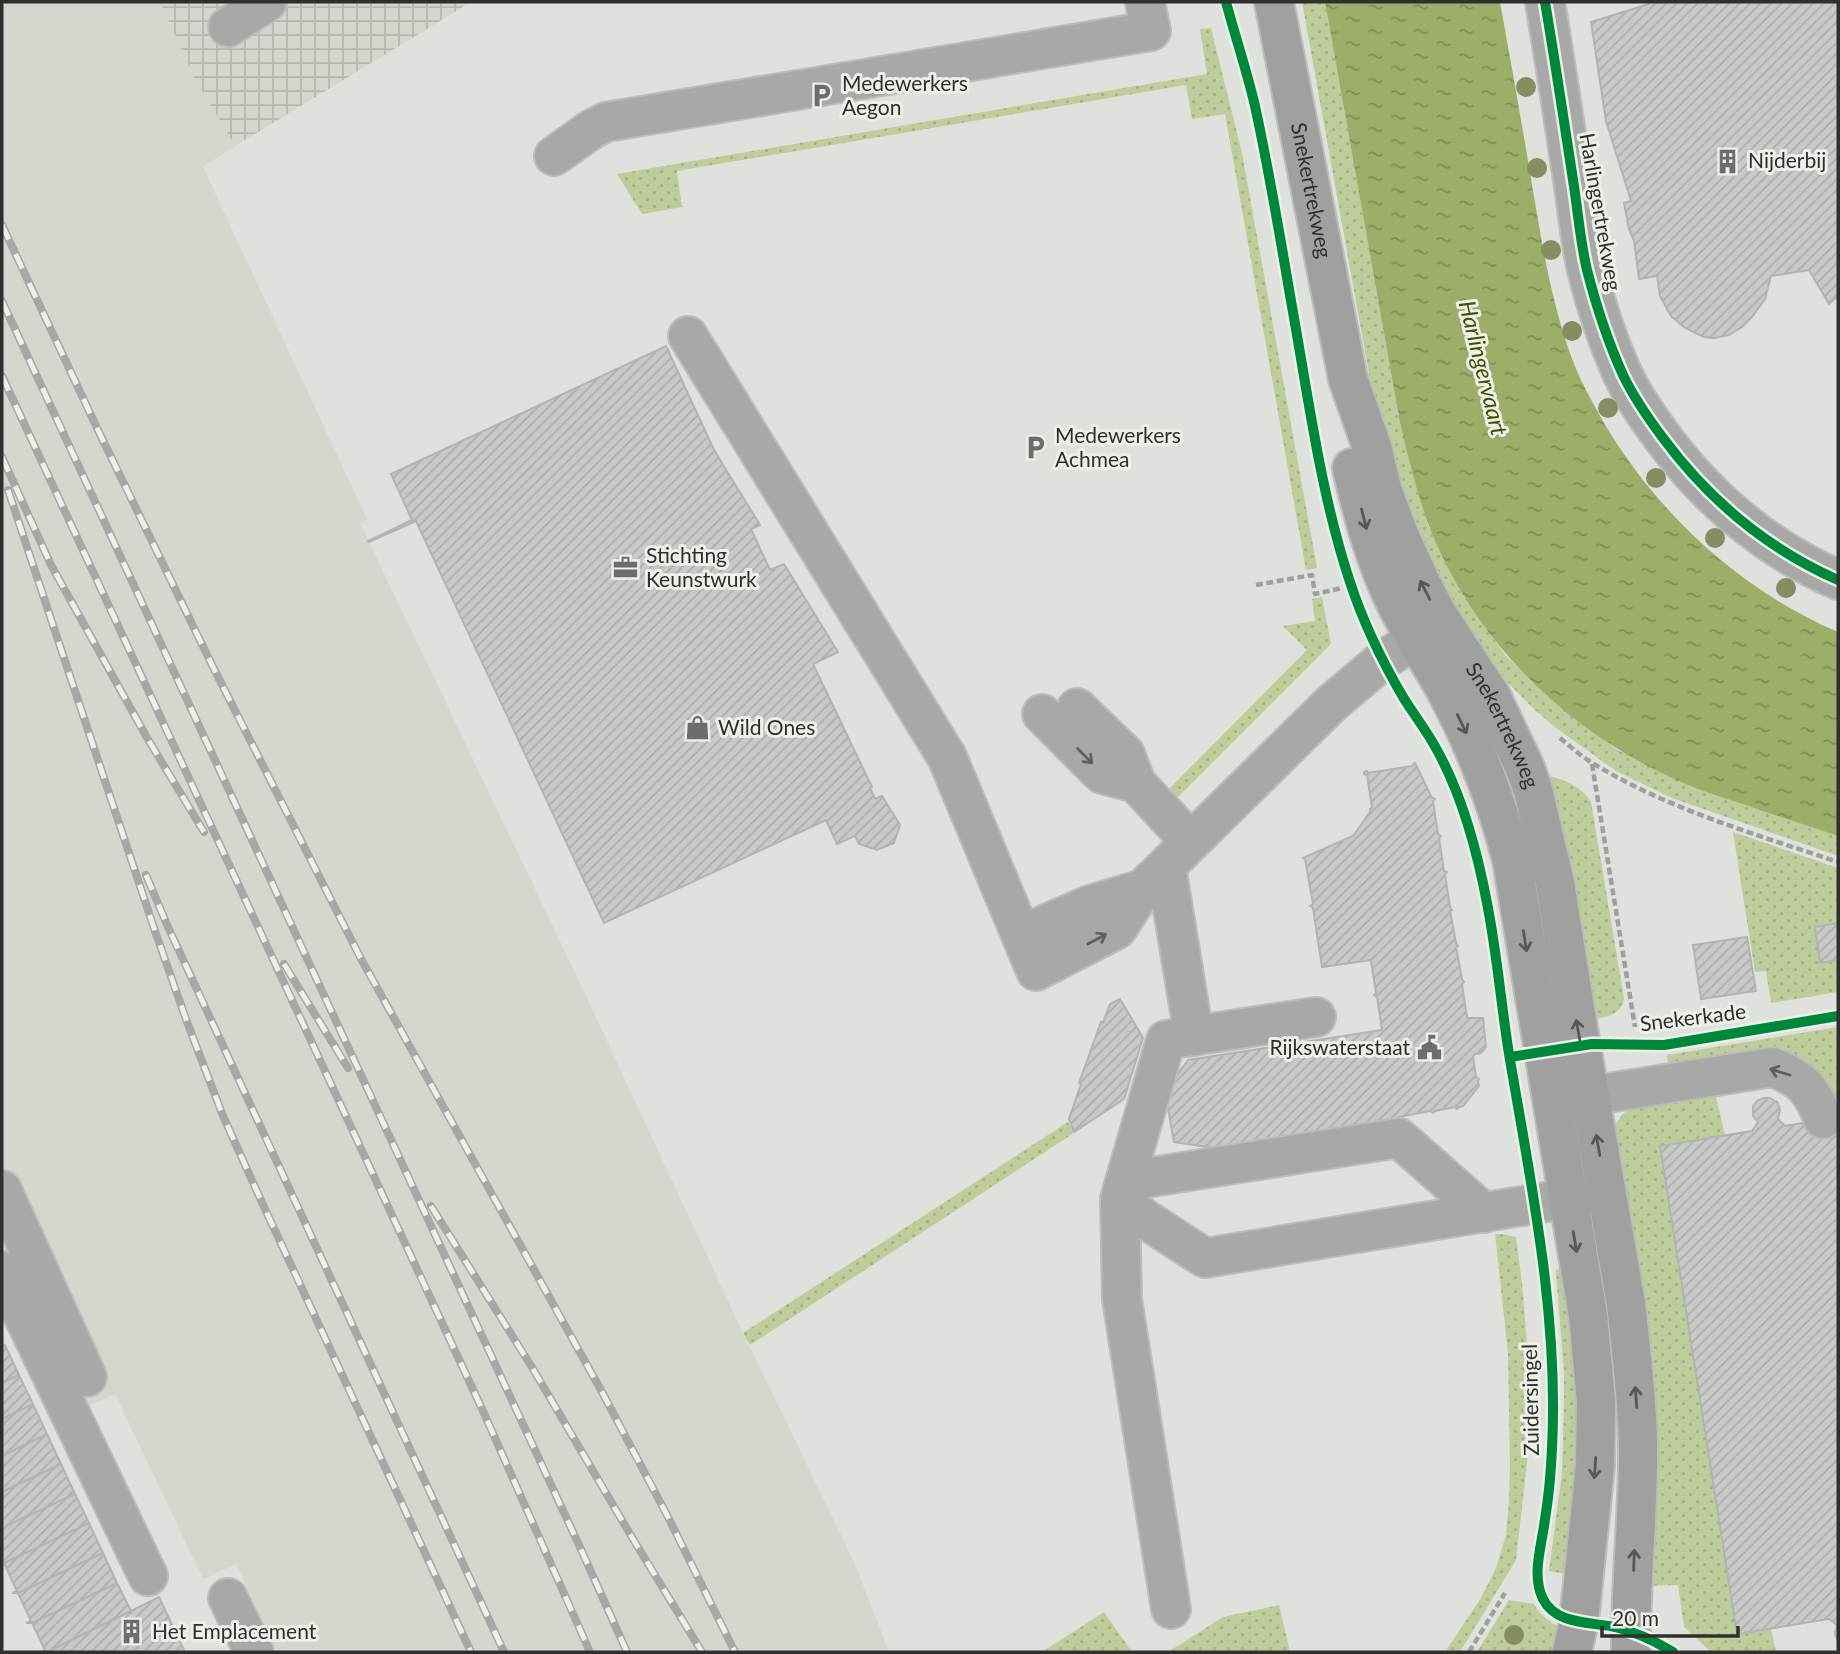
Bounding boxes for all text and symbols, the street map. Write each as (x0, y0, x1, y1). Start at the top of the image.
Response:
place label: Medewerkers Aegon (842, 70, 968, 119)
parking icon: Medewerkers Aegon (808, 82, 836, 110)
street label: Snekertrekweg (1287, 120, 1338, 260)
street label: Harlingertrekweg (1575, 131, 1628, 293)
building icon: Nijderbij (1714, 147, 1742, 175)
place label: Nijderbij (1748, 147, 1826, 172)
water label: Harlingervaart (1454, 297, 1514, 438)
place label: Medewerkers Achmea (1055, 422, 1181, 471)
parking icon: Medewerkers Achmea (1021, 434, 1049, 462)
one-way arrow (1359, 508, 1372, 530)
place label: Stichting Keunstwurk (646, 542, 757, 591)
office icon: Stichting Keunstwurk (612, 554, 640, 582)
one-way arrow (1417, 580, 1431, 601)
street label: Snekertrekweg (1461, 657, 1545, 791)
one-way arrow (1456, 713, 1470, 734)
shop icon: Wild Ones (684, 714, 712, 742)
place label: Wild Ones (718, 714, 815, 739)
one-way arrow (1076, 747, 1093, 764)
one-way arrow (1519, 929, 1532, 952)
one-way arrow (1086, 932, 1107, 945)
street label: Snekerkade (1638, 998, 1747, 1035)
one-way arrow (1571, 1019, 1585, 1042)
place label: Rijkswaterstaat (1269, 1034, 1410, 1059)
public building icon: Rijkswaterstaat (1416, 1034, 1444, 1062)
one-way arrow (1770, 1064, 1792, 1077)
one-way arrow (1591, 1134, 1604, 1157)
one-way arrow (1569, 1230, 1582, 1253)
street label: Zuidersingel (1516, 1344, 1543, 1456)
one-way arrow (1629, 1386, 1642, 1409)
one-way arrow (1588, 1456, 1601, 1479)
one-way arrow (1627, 1548, 1640, 1571)
scale bar (1602, 1594, 1738, 1638)
text: 20 m (1612, 1605, 1659, 1630)
building icon: Het Emplacement (118, 1618, 146, 1646)
place label: Het Emplacement (152, 1618, 317, 1643)

